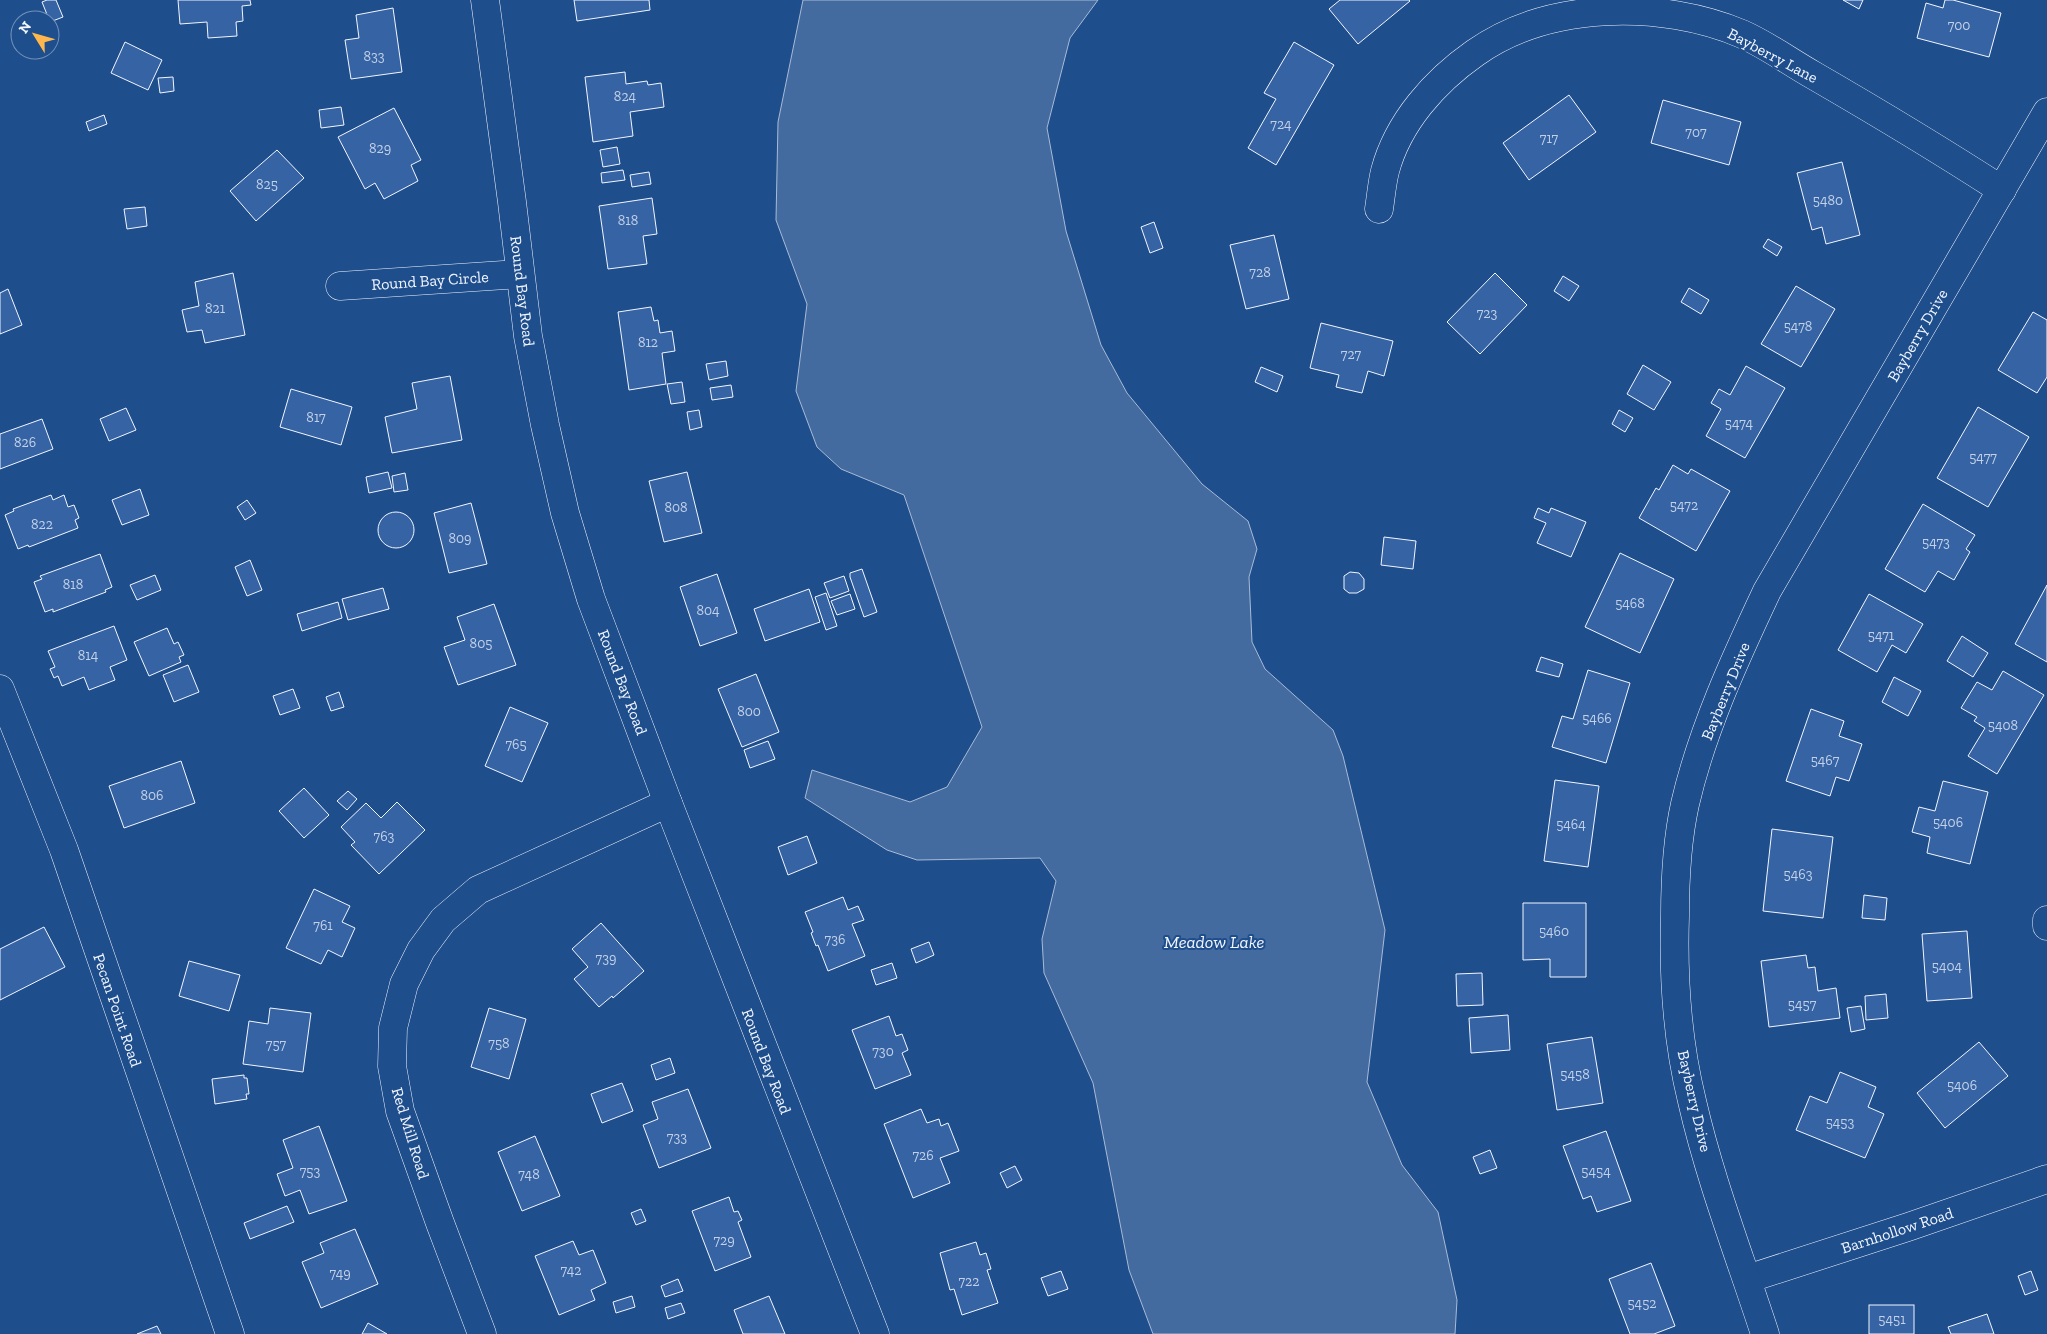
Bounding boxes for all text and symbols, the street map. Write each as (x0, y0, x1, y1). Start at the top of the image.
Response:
north arrow (10, 10, 60, 60)
house number: 700 (1948, 17, 1970, 34)
text: N (15, 18, 35, 37)
street label: Bayberry Lane (1724, 24, 1821, 87)
house number: 833 (363, 48, 385, 65)
house number: 824 (614, 88, 637, 105)
house number: 724 (1270, 116, 1292, 133)
house number: 707 (1685, 124, 1707, 141)
house number: 717 (1540, 130, 1559, 147)
house number: 829 (369, 140, 391, 157)
house number: 825 (256, 176, 278, 193)
house number: 5480 (1813, 192, 1843, 209)
house number: 818 (618, 212, 638, 229)
street label: Round Bay Road (506, 235, 539, 348)
house number: 728 (1249, 264, 1271, 281)
street label: Round Bay Circle (371, 267, 489, 294)
street label: Bayberry Drive (1883, 286, 1952, 385)
house number: 821 (205, 300, 226, 317)
house number: 723 (1477, 305, 1497, 322)
house number: 5478 (1784, 318, 1812, 335)
house number: 812 (638, 334, 658, 351)
house number: 727 (1341, 346, 1362, 363)
house number: 817 (306, 409, 326, 426)
house number: 5474 (1725, 415, 1754, 432)
house number: 826 (14, 434, 36, 451)
house number: 5477 (1969, 449, 1997, 466)
house number: 5472 (1670, 497, 1698, 514)
house number: 808 (664, 499, 688, 516)
house number: 822 (31, 516, 53, 533)
house number: 809 (448, 530, 472, 547)
house number: 5473 (1922, 534, 1950, 551)
house number: 818 (63, 576, 83, 593)
house number: 5468 (1615, 595, 1645, 612)
house number: 804 (696, 602, 720, 619)
street label: Round Bay Road (594, 627, 651, 738)
house number: 5471 (1868, 627, 1895, 644)
house number: 805 (470, 635, 492, 652)
street label: Bayberry Drive (1697, 639, 1754, 743)
house number: 814 (78, 647, 99, 664)
house number: 800 (737, 703, 761, 720)
house number: 5466 (1582, 710, 1612, 727)
house number: 5408 (1988, 717, 2018, 734)
house number: 765 (505, 736, 527, 753)
house number: 5467 (1811, 752, 1840, 769)
house number: 806 (140, 787, 164, 804)
house number: 5406 (1933, 814, 1963, 831)
house number: 5464 (1556, 816, 1586, 833)
house number: 763 (374, 828, 395, 845)
house number: 5463 (1784, 866, 1813, 883)
house number: 761 (313, 917, 333, 934)
house number: 5460 (1539, 923, 1569, 940)
house number: 736 (825, 931, 845, 948)
water label: Meadow Lake (1164, 931, 1264, 953)
house number: 739 (596, 950, 616, 967)
street label: Pecan Point Road (89, 951, 146, 1070)
house number: 5404 (1932, 958, 1963, 975)
house number: 5457 (1788, 996, 1817, 1013)
street label: Round Bay Road (738, 1006, 795, 1117)
house number: 758 (488, 1035, 510, 1052)
house number: 757 (266, 1036, 287, 1053)
house number: 730 (872, 1043, 894, 1060)
street label: Bayberry Drive (1674, 1048, 1715, 1154)
house number: 5458 (1560, 1066, 1590, 1083)
house number: 5406 (1947, 1077, 1977, 1094)
street label: Red Mill Road (388, 1085, 434, 1181)
house number: 5453 (1826, 1114, 1855, 1131)
house number: 733 (667, 1129, 687, 1146)
house number: 726 (912, 1147, 934, 1164)
house number: 753 (300, 1163, 320, 1180)
house number: 5454 (1581, 1163, 1611, 1180)
house number: 748 (518, 1166, 540, 1183)
street label: Barnhollow Road (1839, 1203, 1956, 1258)
house number: 729 (713, 1232, 735, 1249)
house number: 742 (560, 1262, 582, 1279)
house number: 749 (329, 1265, 351, 1282)
house number: 722 (958, 1273, 980, 1290)
house number: 5452 (1627, 1295, 1657, 1312)
house number: 5451 (1878, 1311, 1906, 1328)

